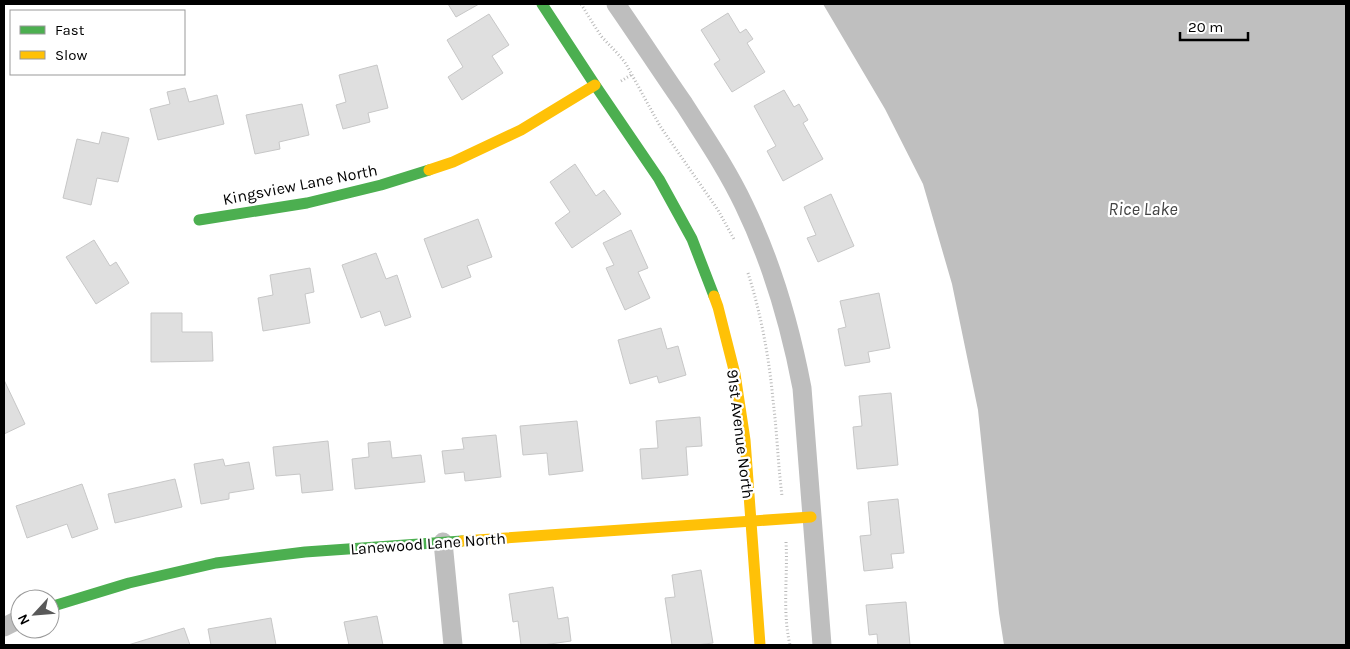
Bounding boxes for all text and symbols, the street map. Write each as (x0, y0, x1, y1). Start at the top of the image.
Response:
legend (10, 10, 185, 75)
scale bar (1180, 10, 1248, 42)
text: 20 m (1188, 18, 1223, 36)
text: Fast (55, 21, 85, 39)
text: Slow (55, 46, 87, 64)
street label: Kingsview Lane North (221, 160, 379, 209)
water label: Rice Lake (1108, 198, 1178, 220)
street label: 91st Avenue North (723, 368, 758, 500)
street label: Lanewood Lane North (350, 529, 506, 558)
north arrow (10, 589, 60, 639)
text: N (14, 611, 34, 628)

